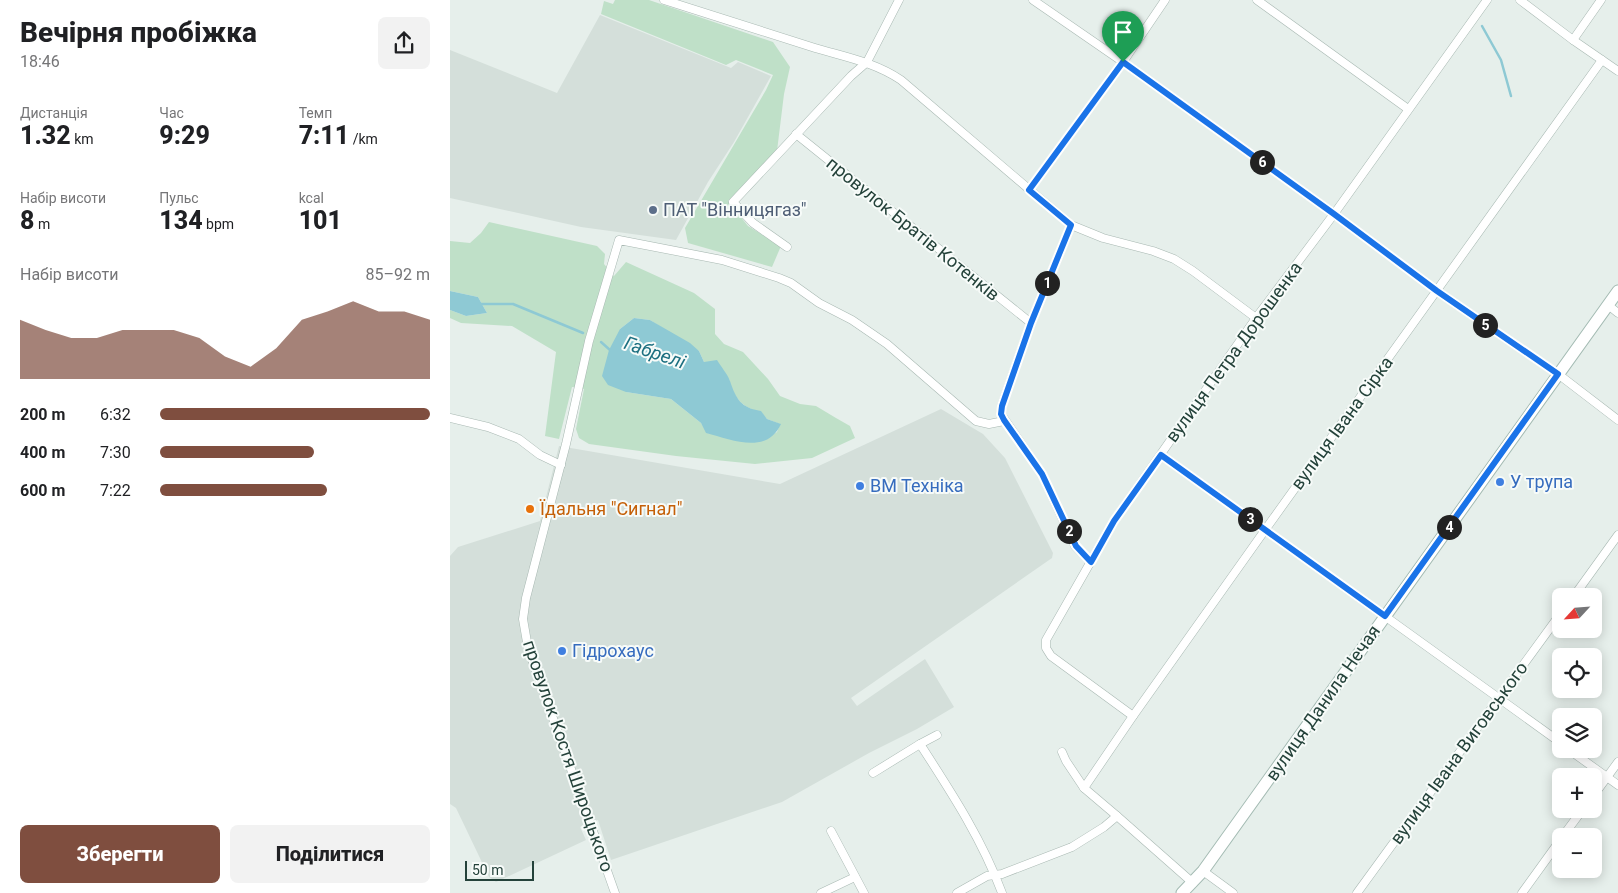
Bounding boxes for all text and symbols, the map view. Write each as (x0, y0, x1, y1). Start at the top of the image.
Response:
pin (1102, 11, 1144, 62)
text: Вечірня пробіжка (20, 16, 257, 49)
button: share (378, 17, 430, 69)
icon: arrive (1109, 18, 1137, 46)
text: 18:46 (20, 52, 60, 71)
text: Дистанція (20, 105, 88, 121)
text: Час (159, 105, 184, 121)
text: Темп (299, 105, 332, 121)
text: 1.32 (20, 121, 71, 150)
text: 9:29 (159, 121, 210, 150)
text: 7:11 (299, 121, 349, 150)
text: km (71, 131, 94, 147)
text: /km (349, 131, 378, 147)
pin: 6 (1250, 150, 1274, 174)
street label: провулок Братів Котенків (823, 152, 1004, 305)
text: 6 (1258, 154, 1267, 170)
text: Набір висоти (20, 190, 106, 206)
text: Пульс (159, 190, 199, 206)
text: kcal (299, 190, 324, 206)
place label: ПАТ "Вінницягаз" (663, 199, 807, 220)
marker: ПАТ "Вінницягаз" (647, 204, 659, 216)
text: 8 (20, 206, 34, 235)
text: 134 (159, 206, 203, 235)
text: 101 (299, 206, 342, 235)
text: m (34, 216, 50, 232)
text: bpm (203, 216, 234, 232)
street label: вулиця Петра Дорошенка (1161, 257, 1306, 446)
text: Набір висоти (20, 265, 118, 284)
text: 85–92 m (366, 265, 430, 284)
pin: 1 (1034, 270, 1060, 296)
text: 1 (1043, 275, 1052, 291)
pin: 5 (1472, 312, 1498, 338)
text: 5 (1481, 317, 1490, 333)
water label: Габрелі (621, 331, 689, 374)
street label: вулиця Івана Сірка (1286, 352, 1397, 493)
text: 200 m (20, 405, 65, 424)
text: 6:32 (100, 405, 131, 424)
text: 400 m (20, 443, 65, 462)
text: 7:30 (100, 443, 131, 462)
place label: У трупа (1510, 471, 1573, 492)
place label: ВМ Техніка (870, 475, 964, 496)
marker: У трупа (1494, 476, 1506, 488)
marker: ВМ Техніка (854, 480, 866, 492)
text: 600 m (20, 481, 65, 500)
text: 7:22 (100, 481, 131, 500)
place label: Їдальня "Сигнал" (539, 498, 682, 519)
marker: Їдальня "Сигнал" (524, 503, 536, 515)
pin: 3 (1238, 506, 1262, 532)
text: 3 (1246, 511, 1255, 527)
pin: 4 (1436, 514, 1462, 540)
pin: 2 (1056, 518, 1082, 544)
text: 4 (1445, 519, 1454, 535)
text: 2 (1065, 523, 1074, 539)
north arrow (1552, 588, 1602, 638)
map controls (1552, 588, 1602, 878)
street label: вулиця Данила Нечая (1261, 621, 1384, 784)
street label: провулок Костя Широцького (519, 637, 618, 874)
place label: Гідрохаус (572, 640, 654, 661)
marker: Гідрохаус (556, 645, 568, 657)
button: locate (1552, 648, 1602, 698)
street label: вулиця Івана Виговського (1385, 658, 1532, 848)
button: layers (1552, 708, 1602, 758)
button: + (1552, 768, 1602, 818)
button: Зберегти (20, 825, 220, 883)
button: Поділитися (230, 825, 430, 883)
button: − (1552, 828, 1602, 878)
scale bar (465, 858, 534, 881)
text: 50 m (472, 862, 504, 878)

